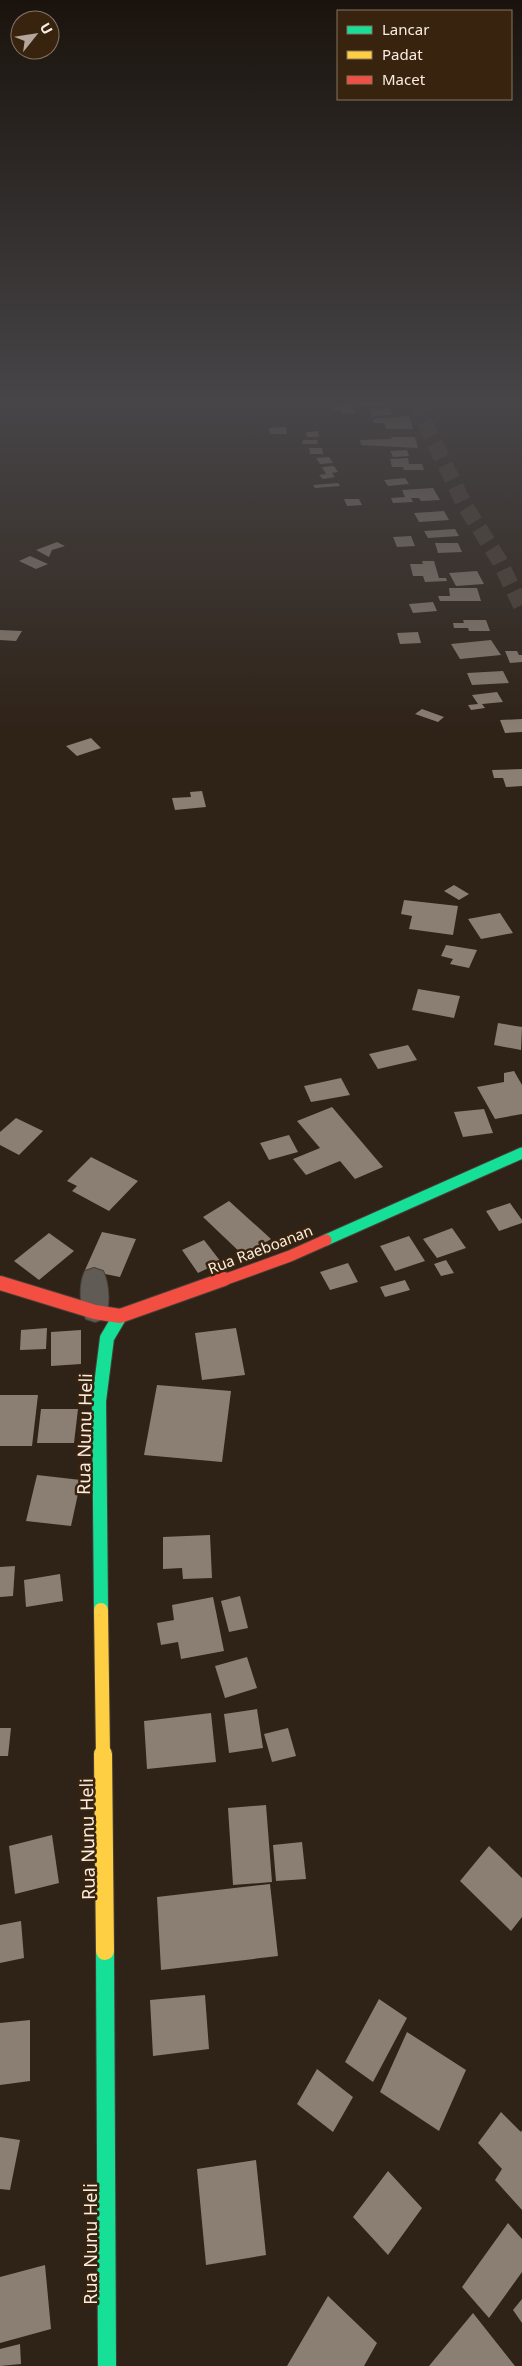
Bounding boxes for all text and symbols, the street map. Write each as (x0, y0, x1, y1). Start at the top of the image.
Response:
north arrow (10, 10, 60, 60)
legend (337, 10, 512, 100)
text: U (36, 19, 58, 38)
text: Lancar (382, 19, 429, 39)
text: Padat (382, 44, 423, 64)
text: Macet (382, 69, 426, 89)
street label: Rua Raeboanan (205, 1220, 315, 1278)
street label: Rua Nunu Heli (71, 1373, 97, 1495)
street label: Rua Nunu Heli (74, 1778, 100, 1900)
street label: Rua Nunu Heli (78, 2183, 102, 2305)

